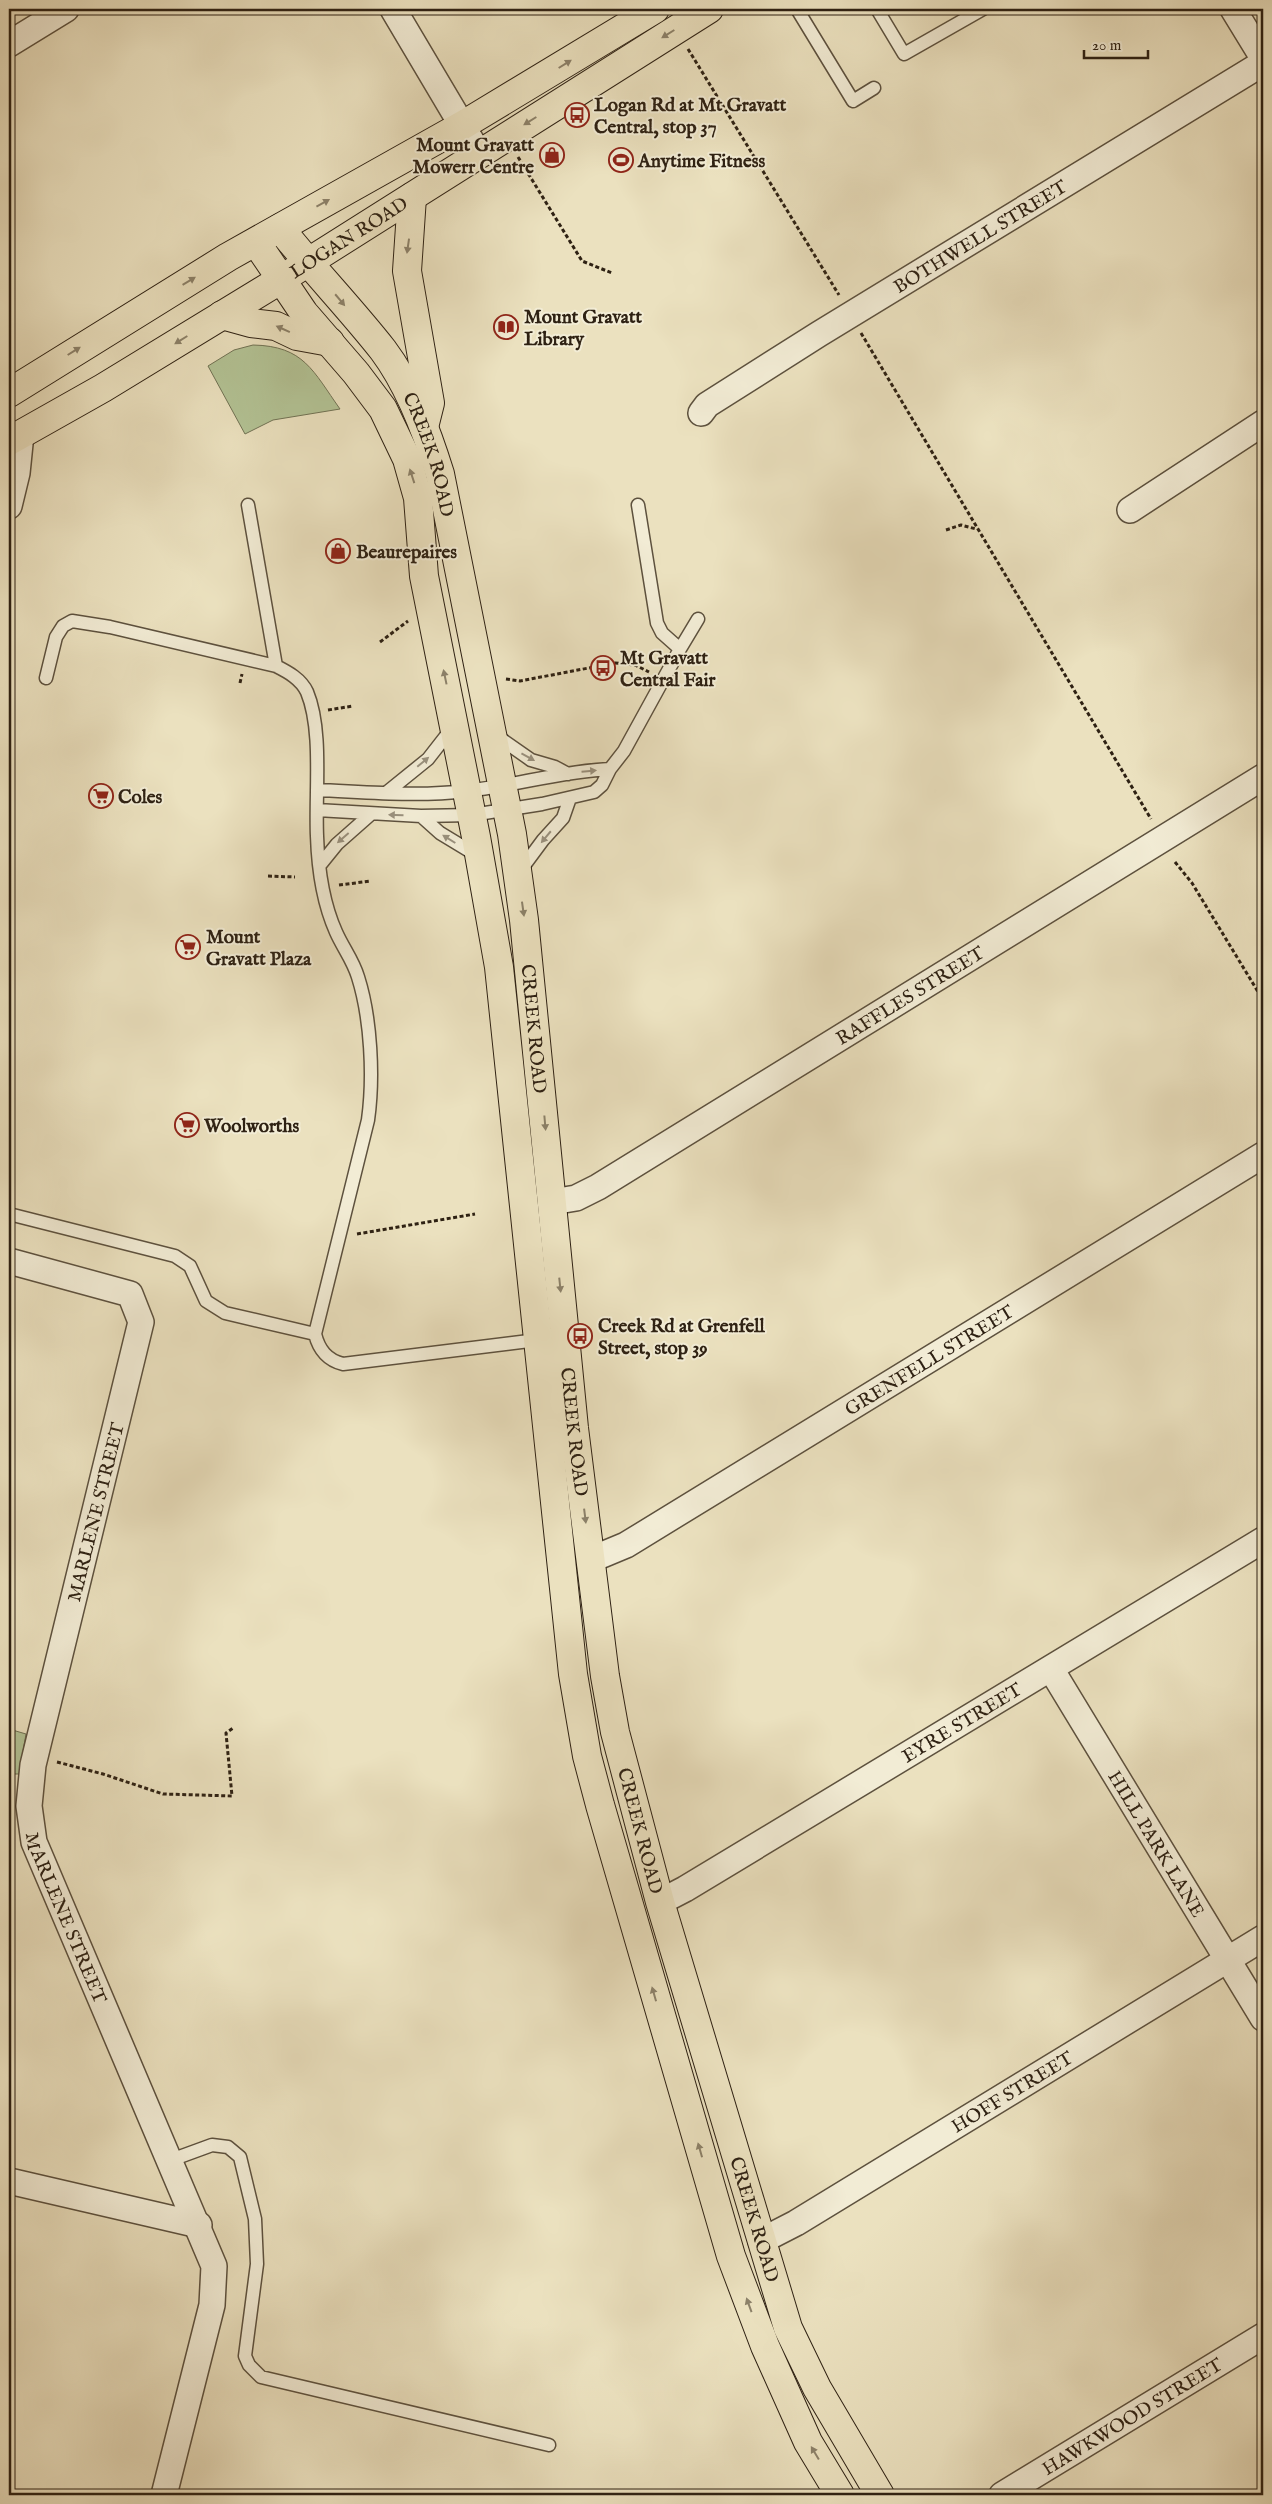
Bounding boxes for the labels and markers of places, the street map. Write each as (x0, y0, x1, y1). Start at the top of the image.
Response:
place label: Logan Rd at Mt Gravatt Central, stop 37 (594, 94, 787, 140)
bus stop icon: Logan Rd at Mt Gravatt Central, stop 37 (564, 102, 590, 128)
place label: Mount Gravatt Mowerr Centre (412, 134, 534, 180)
shop icon: Mount Gravatt Mowerr Centre (539, 142, 565, 168)
sports icon: Anytime Fitness (608, 147, 634, 173)
place label: Anytime Fitness (637, 150, 765, 174)
place label: Mount Gravatt Library (524, 306, 643, 352)
library icon: Mount Gravatt Library (493, 314, 519, 340)
shop icon: Beaurepaires (325, 538, 351, 564)
place label: Beaurepaires (356, 541, 457, 565)
place label: Mt Gravatt Central Fair (620, 647, 717, 693)
bus stop icon: Mt Gravatt Central Fair (590, 655, 616, 681)
supermarket icon: Coles (88, 783, 114, 809)
place label: Coles (118, 786, 163, 810)
place label: Mount Gravatt Plaza (206, 926, 312, 972)
supermarket icon: Mount Gravatt Plaza (175, 934, 201, 960)
supermarket icon: Woolworths (174, 1112, 200, 1138)
place label: Woolworths (203, 1115, 299, 1139)
place label: Creek Rd at Grenfell Street, stop 39 (598, 1315, 765, 1361)
bus stop icon: Creek Rd at Grenfell Street, stop 39 (567, 1323, 593, 1349)

